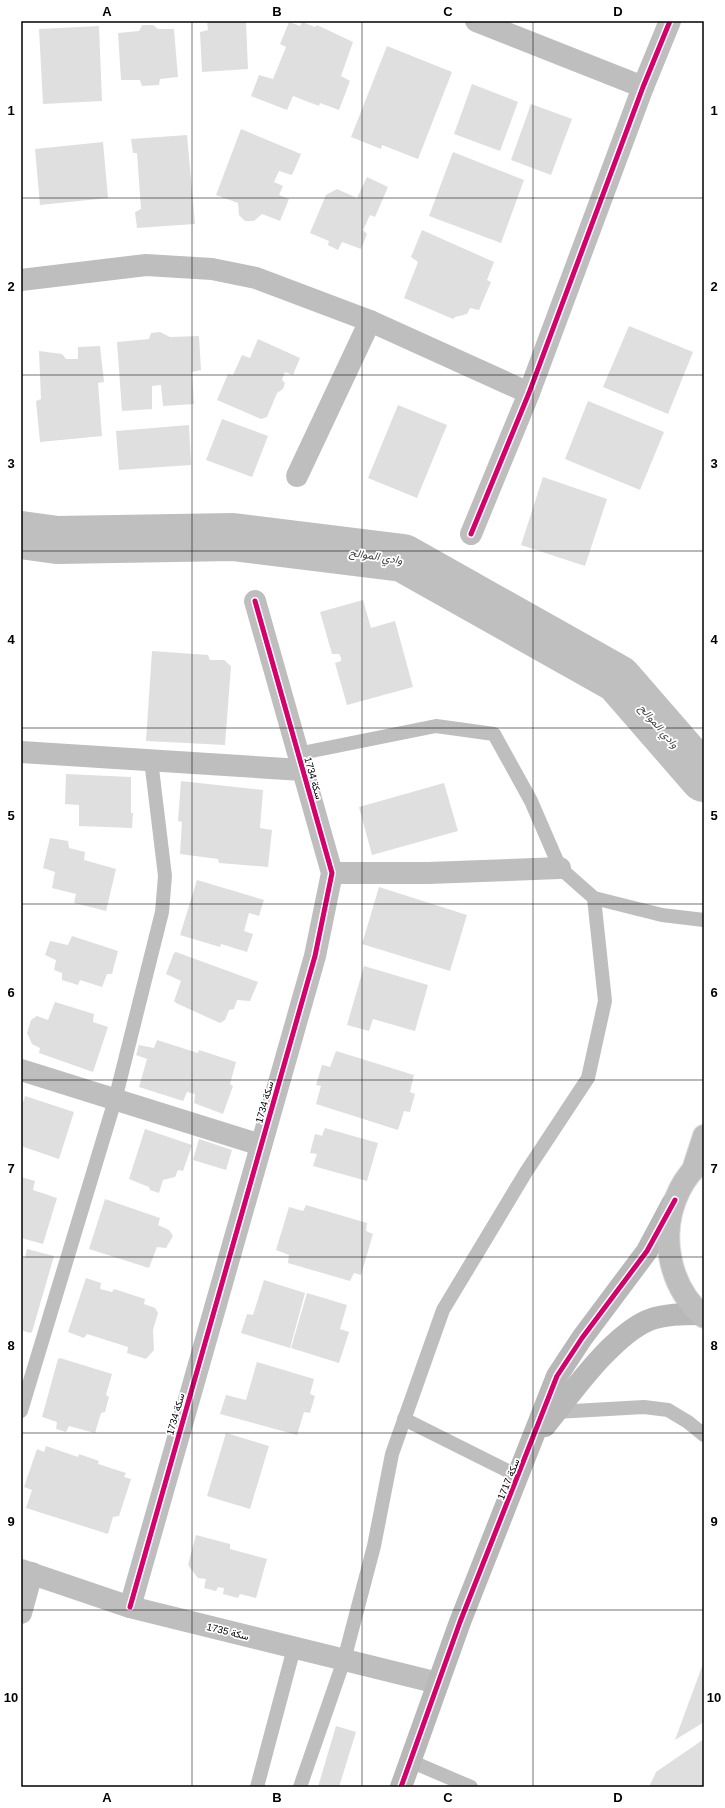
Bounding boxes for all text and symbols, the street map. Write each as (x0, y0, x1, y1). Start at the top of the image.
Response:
text: A (102, 4, 112, 19)
text: B (272, 4, 282, 19)
text: C (443, 4, 453, 19)
text: D (613, 4, 623, 19)
text: 1 (7, 103, 15, 118)
text: 1 (710, 103, 718, 118)
text: 2 (7, 279, 15, 294)
text: 2 (710, 279, 718, 294)
text: 3 (7, 456, 15, 471)
text: 3 (710, 456, 718, 471)
water label: وادي الموالح (348, 546, 404, 569)
text: 4 (7, 632, 15, 647)
text: 4 (710, 632, 718, 647)
water label: وادي الموالح (635, 702, 681, 752)
street label: سكة 1734 (302, 756, 325, 801)
text: 5 (7, 808, 15, 823)
text: 5 (710, 808, 718, 823)
text: 6 (7, 985, 15, 1000)
text: 6 (710, 985, 718, 1000)
street label: سكة 1734 (253, 1080, 276, 1124)
text: 7 (7, 1161, 15, 1176)
text: 7 (710, 1161, 718, 1176)
text: 8 (7, 1338, 15, 1353)
text: 8 (710, 1338, 718, 1353)
street label: سكة 1734 (164, 1392, 187, 1436)
street label: سكة 1717 (495, 1457, 522, 1501)
text: 9 (7, 1514, 15, 1529)
text: 9 (710, 1514, 718, 1529)
street label: سكة 1735 (206, 1621, 250, 1642)
text: 10 (4, 1690, 18, 1705)
text: 10 (707, 1690, 721, 1705)
text: A (102, 1790, 112, 1805)
text: B (272, 1790, 282, 1805)
text: C (443, 1790, 453, 1805)
text: D (613, 1790, 623, 1805)

